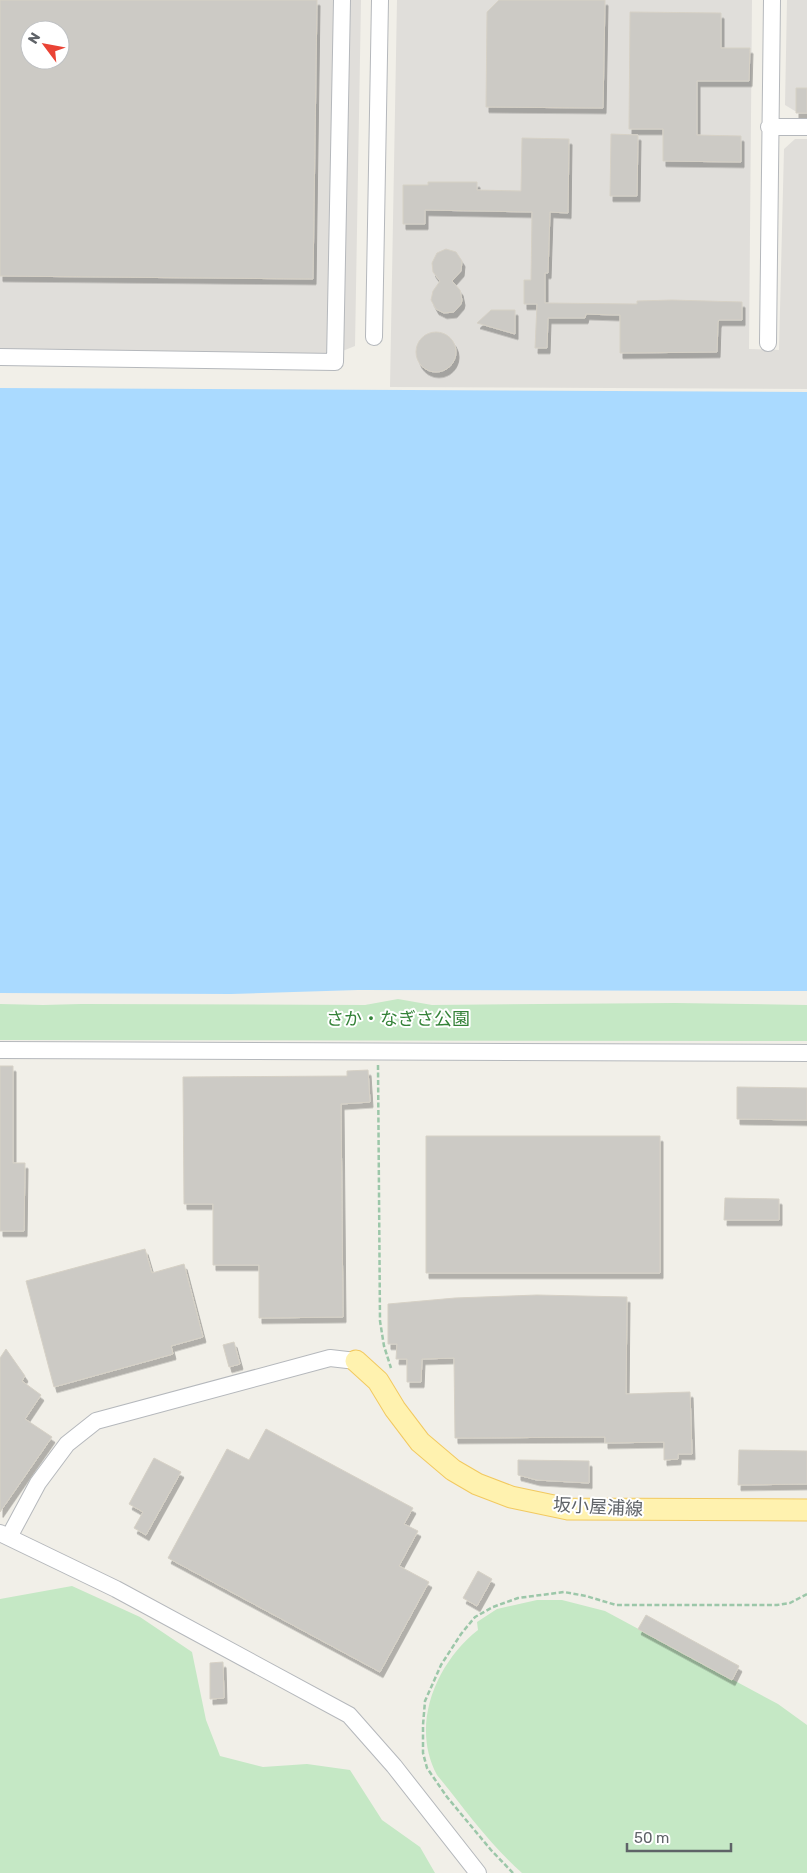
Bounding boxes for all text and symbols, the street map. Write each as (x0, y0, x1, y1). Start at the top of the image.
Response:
north arrow (20, 20, 70, 70)
text: N (25, 30, 44, 47)
park label: さか・なぎさ公園 (326, 1008, 470, 1030)
street label: 坂小屋浦線 (552, 1494, 644, 1520)
scale bar (627, 1820, 731, 1852)
text: 50 m (634, 1829, 669, 1847)

